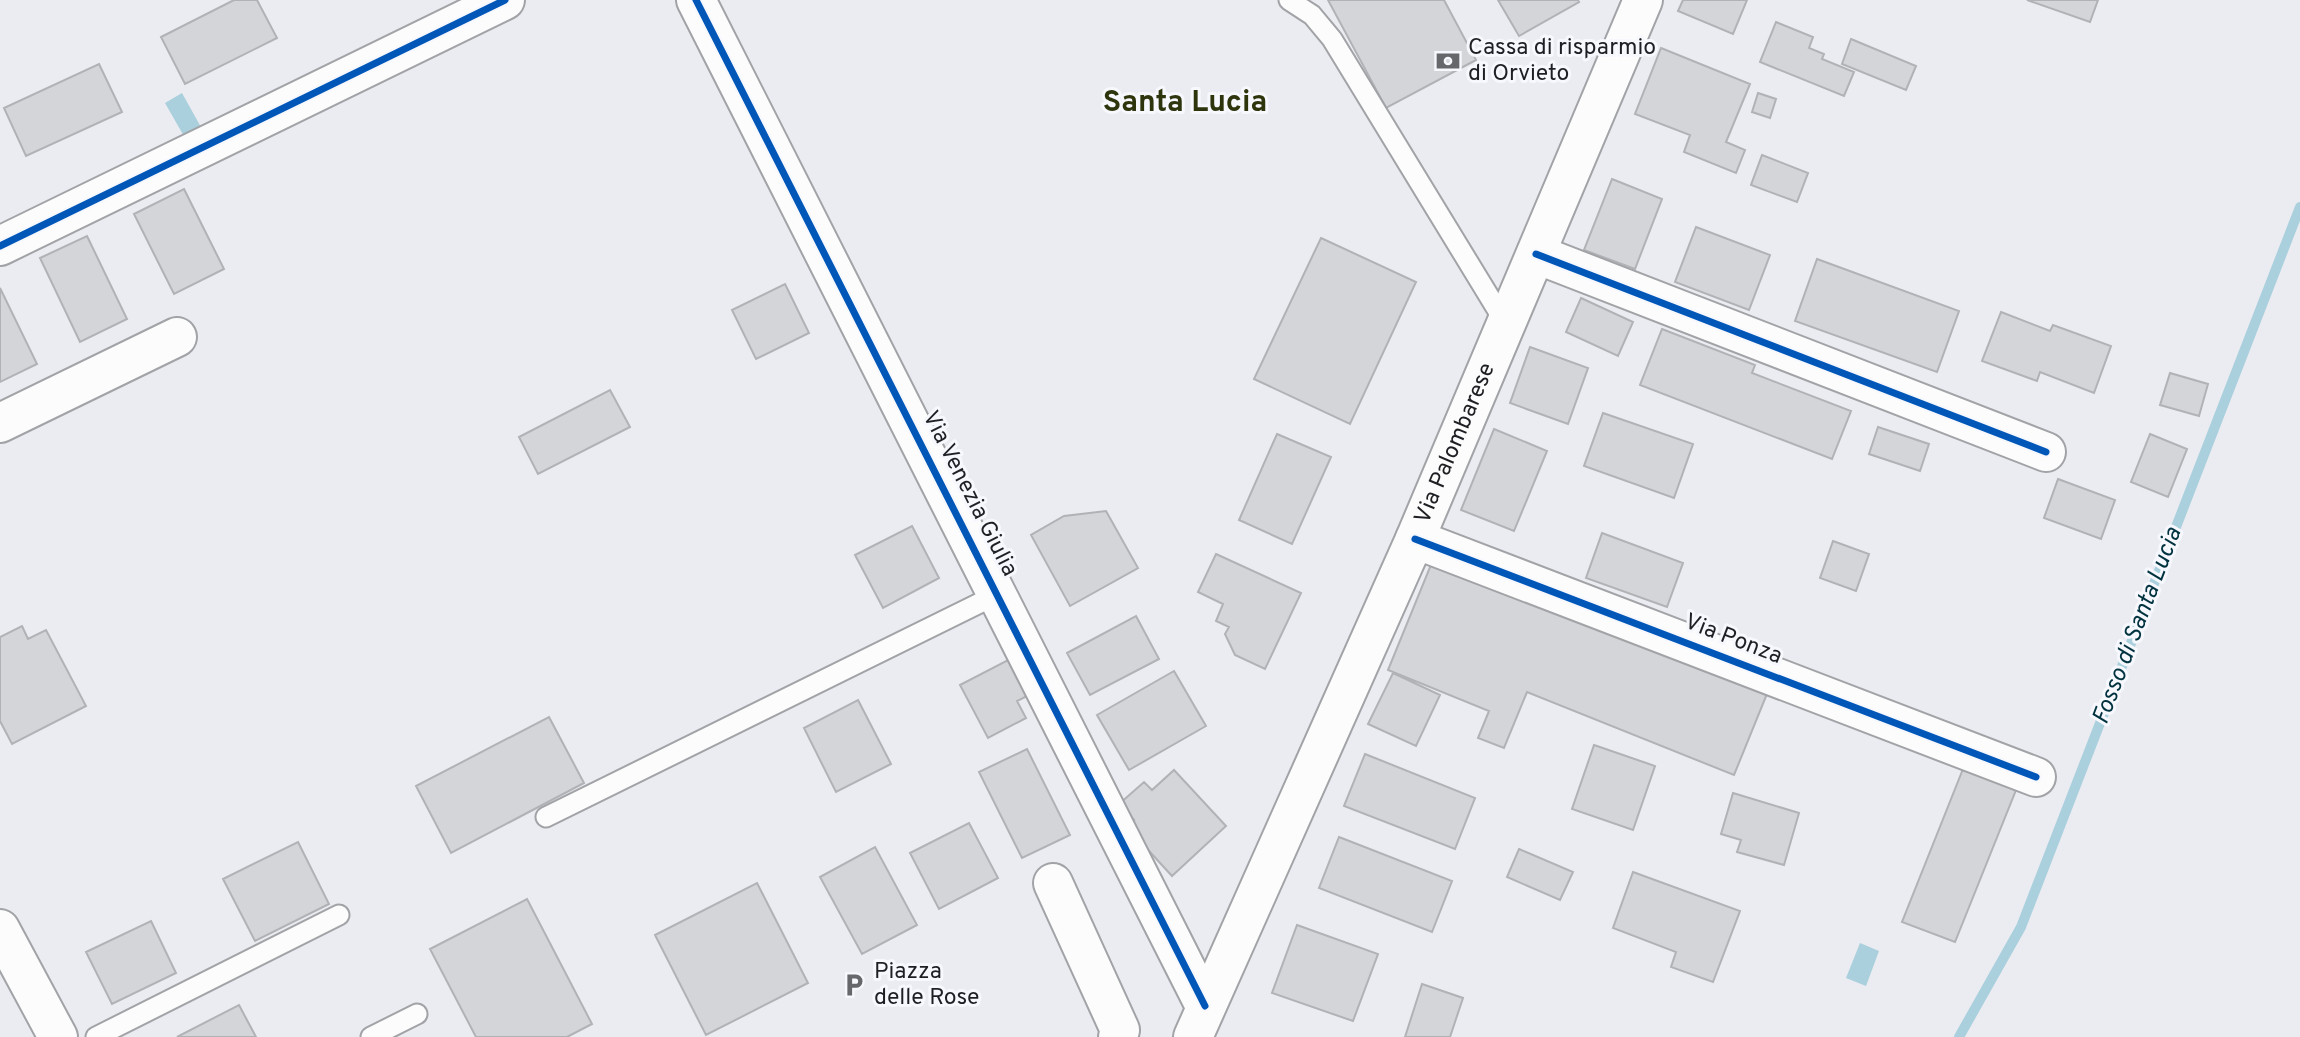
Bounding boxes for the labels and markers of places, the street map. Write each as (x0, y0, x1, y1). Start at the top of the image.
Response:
place label: Cassa di risparmio di Orvieto (1468, 34, 1656, 89)
bank icon: Cassa di risparmio di Orvieto (1434, 47, 1462, 75)
place label: Piazza delle Rose (874, 958, 979, 1013)
parking icon: Piazza delle Rose (840, 971, 868, 999)

